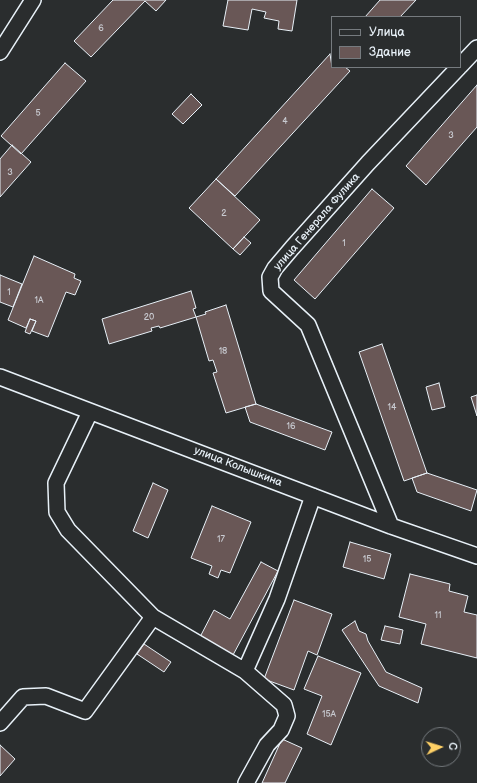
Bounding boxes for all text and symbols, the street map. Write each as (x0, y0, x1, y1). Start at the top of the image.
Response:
legend (331, 16, 461, 68)
house number: 6 (98, 24, 104, 34)
text: Улица (369, 25, 405, 40)
text: Здание (369, 45, 411, 60)
house number: 5 (35, 109, 41, 119)
house number: 4 (282, 117, 288, 127)
house number: 3 (448, 131, 454, 141)
house number: 3 (7, 168, 13, 178)
street label: улица Генерала Фулика (271, 171, 363, 273)
house number: 2 (221, 209, 227, 219)
house number: 1 (342, 239, 346, 249)
house number: 1 (7, 288, 11, 298)
house number: 1А (35, 296, 43, 306)
house number: 20 (144, 313, 154, 323)
house number: 18 (219, 347, 227, 357)
house number: 14 (388, 403, 396, 413)
house number: 16 (287, 422, 295, 432)
street label: улица Колышкина (192, 444, 284, 490)
house number: 17 (217, 535, 225, 545)
house number: 15 (363, 555, 371, 565)
house number: 11 (435, 611, 441, 621)
house number: 15А (322, 710, 336, 720)
north arrow (421, 727, 461, 767)
text: С (446, 742, 459, 750)

